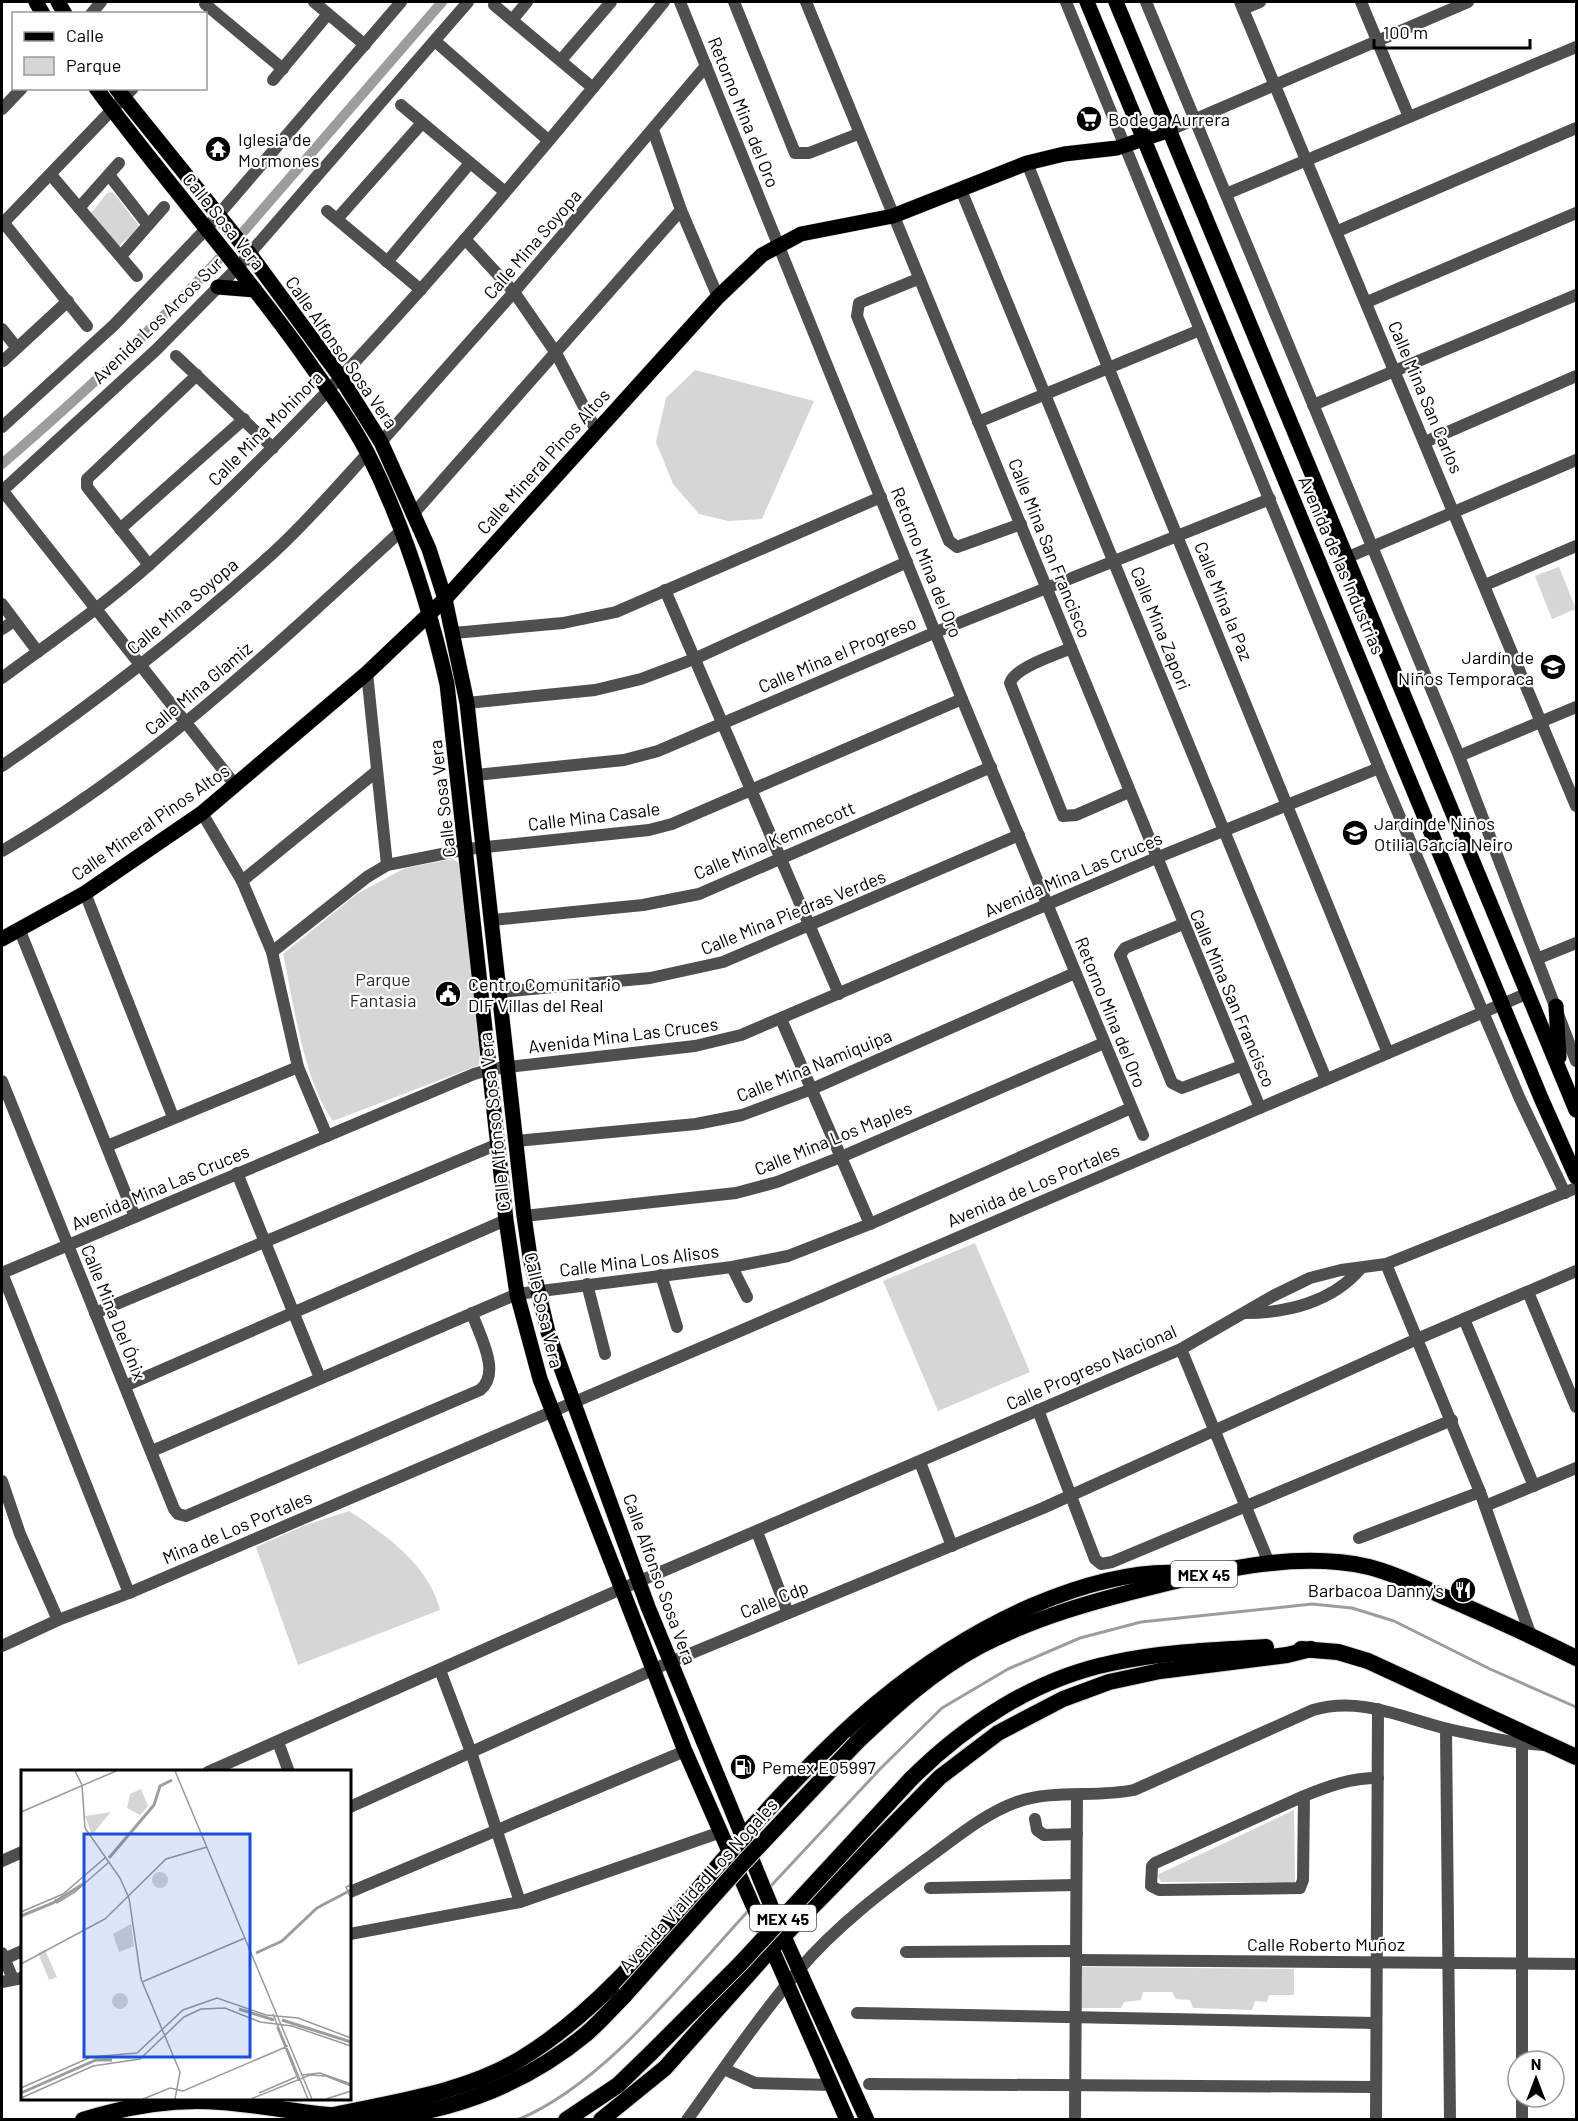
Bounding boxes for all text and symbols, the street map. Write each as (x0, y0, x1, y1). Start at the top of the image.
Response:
legend (12, 12, 207, 90)
scale bar (1374, 12, 1530, 50)
text: 100 m (1383, 21, 1428, 43)
text: Calle (66, 24, 104, 46)
street label: Retorno Mina del Oro (704, 33, 784, 191)
text: Parque (66, 54, 121, 76)
supermarket icon: Bodega Aurrera (1074, 104, 1104, 134)
place label: Bodega Aurrera (1108, 108, 1230, 130)
place label: Iglesia de Mormones (238, 128, 319, 171)
temple icon: Iglesia de Mormones (203, 134, 233, 164)
street label: Calle Sosa Vera (178, 168, 270, 274)
street label: Calle Mina Soyopa (478, 185, 586, 303)
street label: Avenida Los Arcos Sur (87, 252, 227, 388)
street label: Calle Alfonso Sosa Vera (281, 272, 403, 432)
street label: Calle Mina San Carlos (1384, 317, 1468, 477)
street label: Calle Mina Mohinora (203, 366, 327, 490)
street label: Calle Mineral Pinos Altos (472, 384, 614, 538)
street label: Calle Mina San Francisco (1004, 455, 1096, 641)
street label: Avenida de las Industrias (1294, 472, 1390, 658)
street label: Retorno Mina del Oro (887, 483, 967, 641)
street label: Calle Mina la Paz (1190, 538, 1258, 664)
street label: Calle Mina Soyopa (122, 553, 242, 659)
street label: Calle Mina Zapori (1126, 563, 1196, 693)
street label: Calle Mina el Progreso (755, 611, 919, 697)
street label: Calle Mina Glamiz (140, 637, 256, 739)
place label: Jardín de Niños Temporaca (1398, 646, 1534, 689)
school or university icon: Jardín de Niños Temporaca (1538, 652, 1568, 682)
street label: Calle Sosa Vera (424, 739, 460, 859)
street label: Calle Mineral Pinos Altos (67, 759, 233, 885)
street label: Calle Mina Kemmecott (690, 796, 858, 884)
street label: Calle Mina Casale (527, 797, 661, 835)
place label: Jardín de Niños Otilia García Neiro (1374, 812, 1513, 855)
school or university icon: Jardín de Niños Otilia García Neiro (1340, 818, 1370, 848)
street label: Avenida Mina Las Cruces (981, 826, 1165, 922)
street label: Calle Mina Piedras Verdes (697, 865, 889, 959)
street label: Calle Mina San Francisco (1185, 906, 1281, 1090)
street label: Retorno Mina del Oro (1071, 933, 1151, 1091)
park label: Parque Fantasia (350, 968, 416, 1011)
place label: Centro Comunitario DIF Villas del Real (468, 973, 621, 1016)
public building icon: Centro Comunitario DIF Villas del Real (433, 979, 463, 1009)
street label: Avenida Mina Las Cruces (527, 1012, 719, 1058)
street label: Calle Mina Namiquipa (733, 1024, 895, 1106)
street label: Calle Alfonso Sosa Vera (474, 1031, 514, 1213)
street label: Calle Mina Los Maples (751, 1096, 915, 1180)
street label: Avenida Mina Las Cruces (68, 1139, 252, 1235)
street label: Avenida de Los Portales (943, 1139, 1123, 1231)
street label: Calle Mina Los Alisos (558, 1239, 720, 1281)
street label: Calle Mina Del Ónix (77, 1241, 151, 1383)
street label: Calle Sosa Vera (520, 1250, 568, 1370)
street label: Calle Progreso Nacional (1002, 1319, 1180, 1415)
street label: Mina de Los Portales (159, 1486, 315, 1568)
street label: Calle Alfonso Sosa Vera (619, 1490, 701, 1668)
road number: MEX 45 (1171, 1561, 1237, 1587)
street label: Calle Cdp (736, 1575, 812, 1623)
restaurant icon: Barbacoa Danny's (1448, 1575, 1478, 1605)
place label: Barbacoa Danny's (1308, 1579, 1444, 1601)
fuel station icon: Pemex E05997 (728, 1752, 758, 1782)
place label: Pemex E05997 (762, 1756, 876, 1778)
inset map (21, 1770, 351, 2100)
street label: Avenida Vialidad Los Nogales (614, 1794, 782, 1976)
road number: MEX 45 (750, 1905, 816, 1931)
street label: Calle Roberto Muñoz (1247, 1933, 1405, 1955)
north arrow (1506, 2049, 1566, 2109)
text: N (1531, 2054, 1541, 2073)

